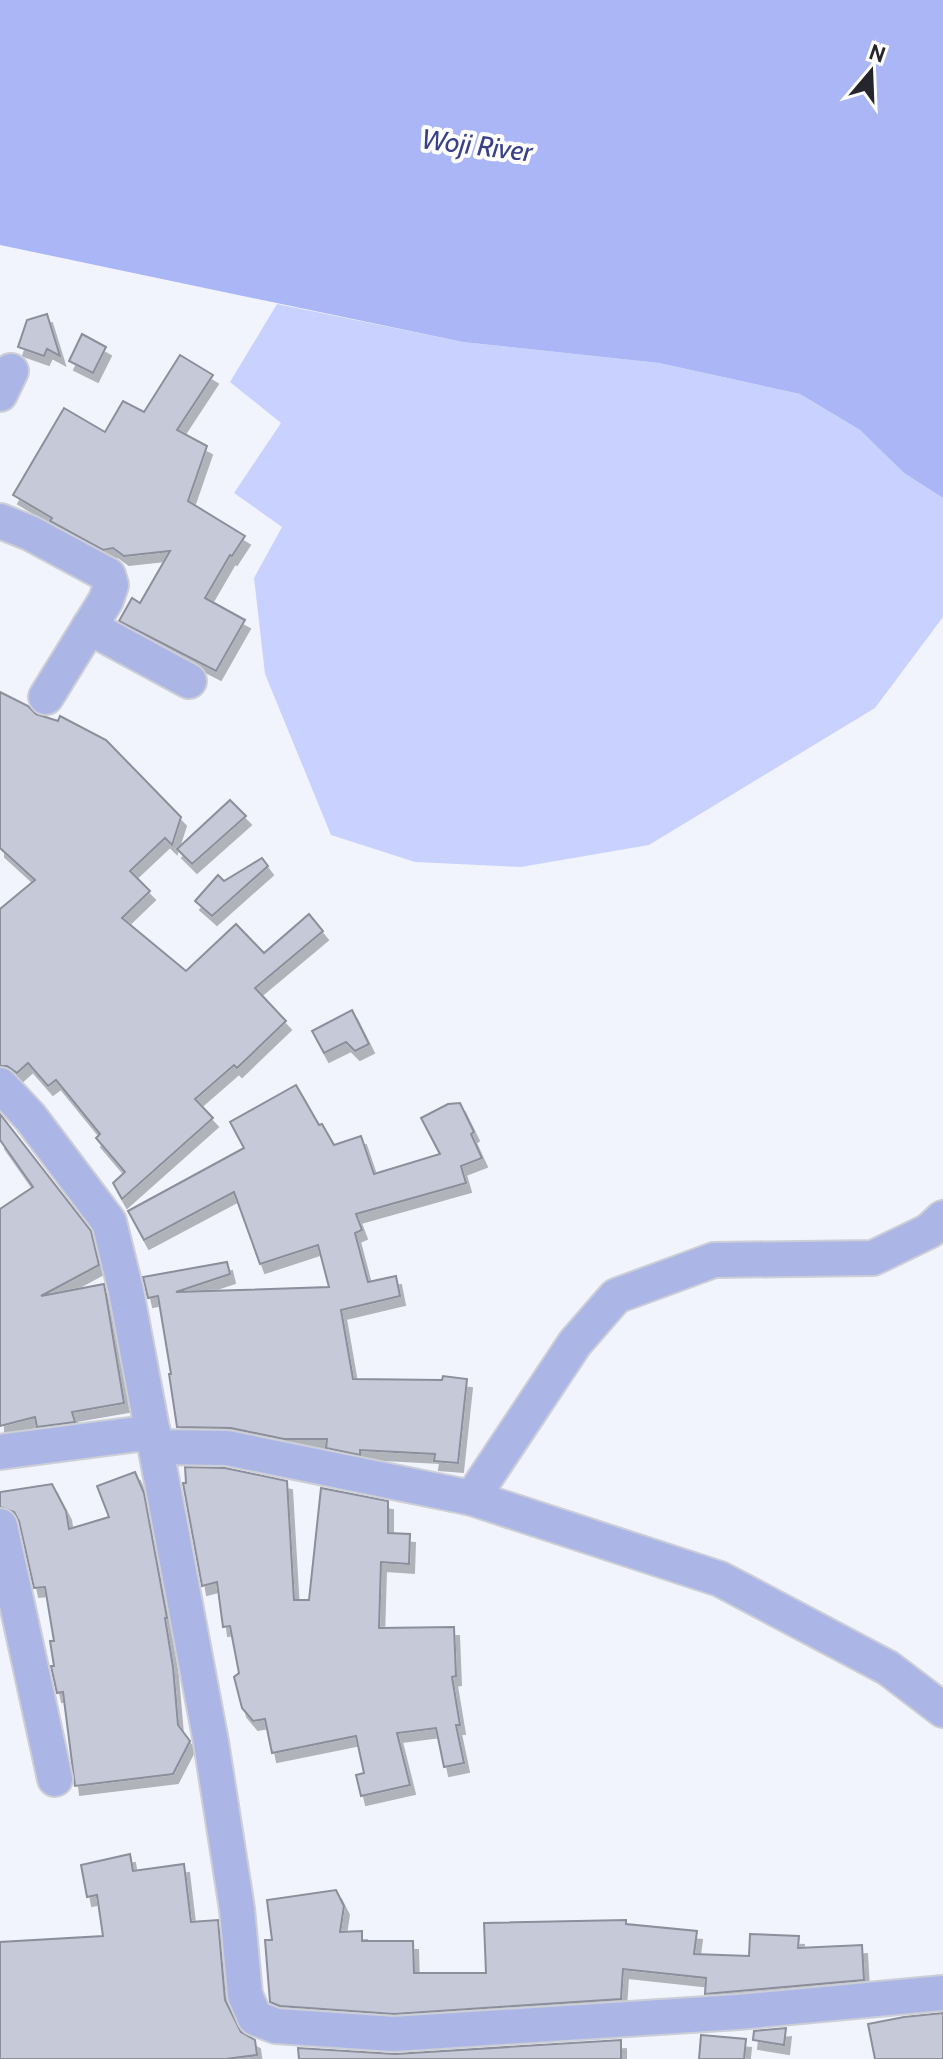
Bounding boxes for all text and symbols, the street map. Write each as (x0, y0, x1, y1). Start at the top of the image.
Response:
north arrow (831, 32, 911, 112)
text: N (866, 38, 889, 69)
water label: Woji River (420, 121, 536, 169)

